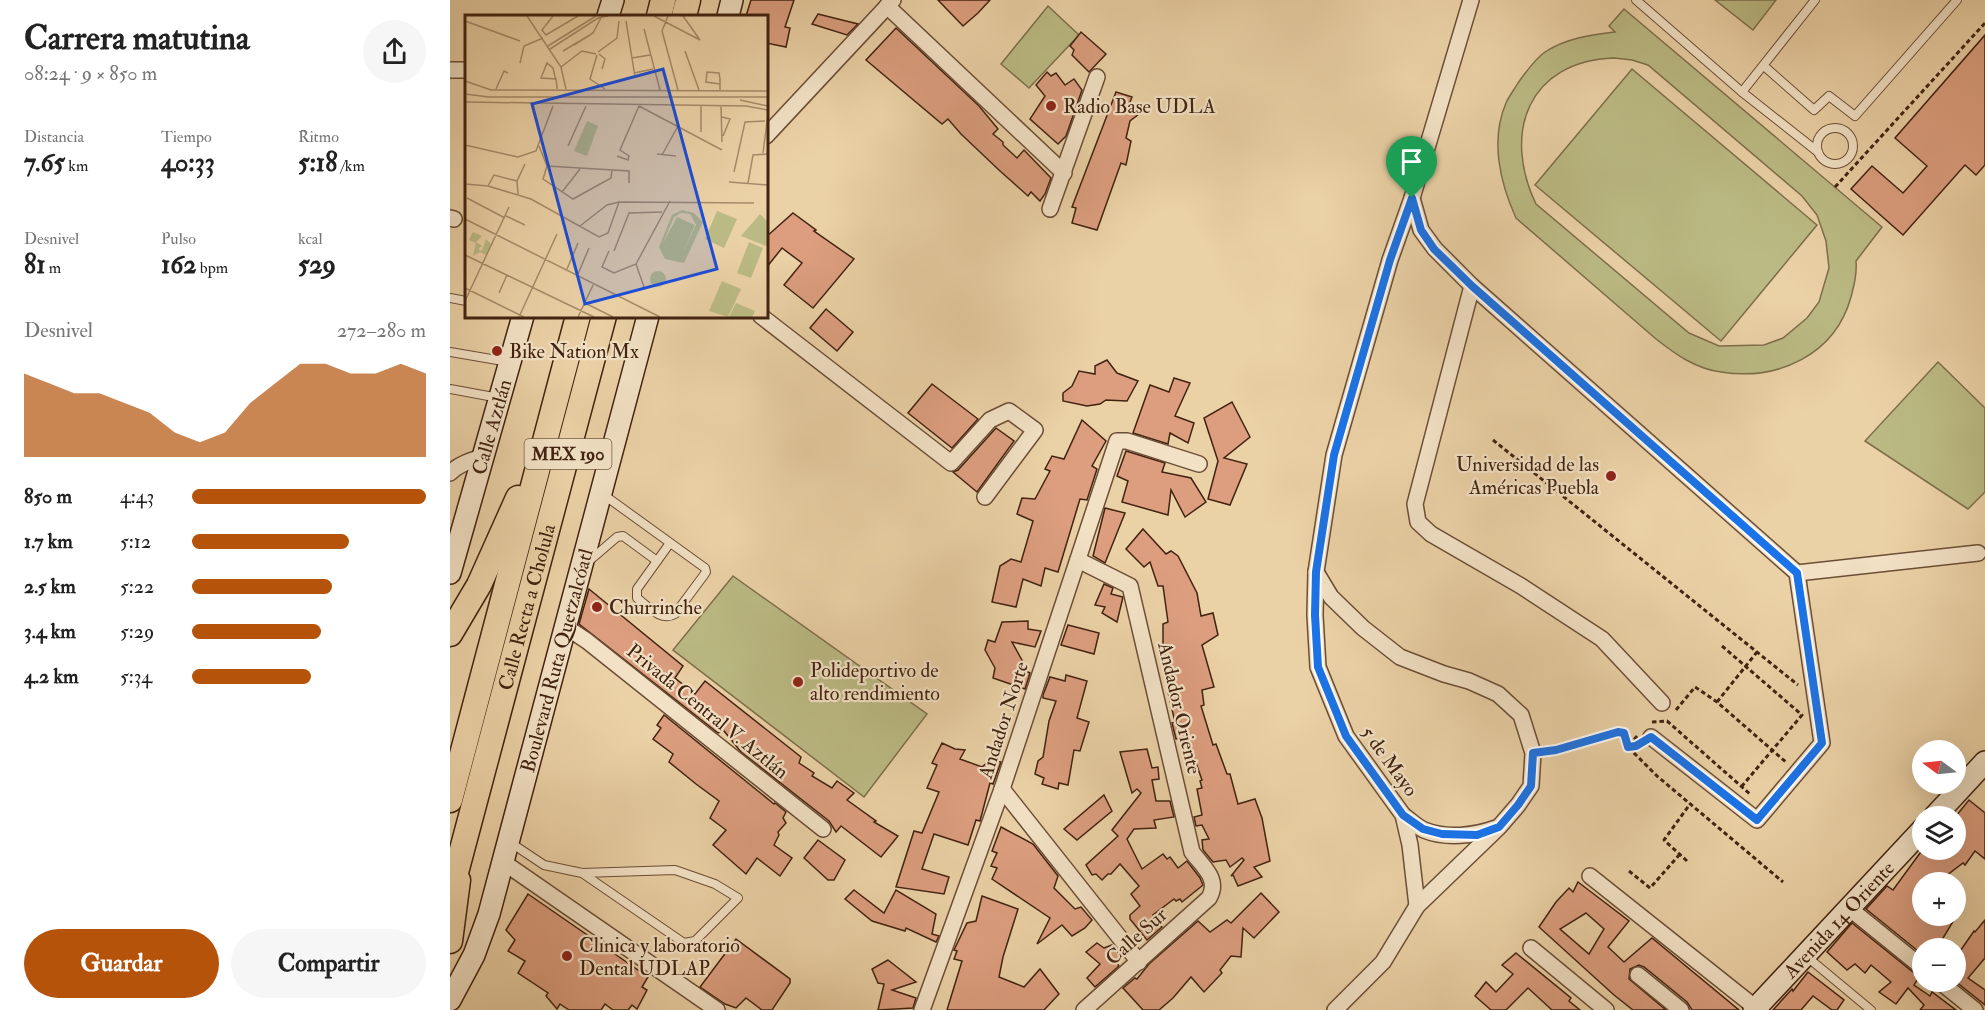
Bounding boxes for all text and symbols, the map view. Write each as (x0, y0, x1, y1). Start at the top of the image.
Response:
inset map (465, 15, 768, 318)
text: Carrera matutina (24, 18, 250, 59)
button: share (363, 20, 426, 83)
text: 08:24 · 9 × 850 m (24, 61, 157, 86)
place label: Radio Base UDLA (1063, 94, 1216, 119)
marker: Radio Base UDLA (1044, 99, 1058, 113)
text: Distancia (24, 127, 84, 147)
text: Tiempo (161, 127, 212, 147)
text: Ritmo (298, 127, 339, 147)
pin (1386, 136, 1437, 198)
icon: arrive (1395, 145, 1428, 178)
text: 7.65 (24, 147, 65, 179)
text: 40:33 (161, 147, 215, 179)
text: 5:18 (298, 147, 337, 179)
text: km (65, 156, 88, 176)
text: /km (337, 156, 365, 176)
text: Desnivel (24, 229, 79, 249)
text: Pulso (161, 229, 196, 249)
text: kcal (298, 229, 323, 249)
text: 81 (24, 249, 45, 281)
text: 162 (161, 249, 196, 281)
text: 529 (298, 249, 336, 281)
text: m (45, 258, 61, 278)
text: bpm (196, 258, 228, 278)
text: Desnivel (24, 318, 93, 343)
text: 272–280 m (337, 318, 426, 343)
place label: Bike Nation Mx (509, 339, 639, 364)
marker: Bike Nation Mx (490, 344, 504, 358)
street label: Calle Aztlán (467, 376, 517, 478)
road number: MEX 190 (524, 439, 612, 469)
place label: Universidad de las Américas Puebla (1456, 452, 1600, 500)
marker: Universidad de las Américas Puebla (1604, 469, 1618, 483)
text: 850 m (24, 484, 72, 509)
text: 4:43 (120, 484, 154, 509)
street label: Calle Recta a Cholula (493, 521, 561, 693)
text: 1.7 km (24, 529, 73, 554)
text: 5:12 (120, 529, 151, 554)
street label: Boulevard Ruta Quetzalcóatl (515, 546, 599, 775)
text: 2.5 km (24, 574, 76, 599)
text: 5:22 (120, 574, 154, 599)
place label: Churrinche (609, 595, 702, 620)
marker: Churrinche (590, 600, 604, 614)
text: 3.4 km (24, 619, 76, 644)
text: 5:29 (120, 619, 154, 644)
street label: Privada Central V. Aztlán (622, 638, 794, 784)
street label: Andador Oriente (1152, 639, 1207, 776)
place label: Polideportivo de alto rendimiento (810, 658, 940, 706)
street label: Andador Norte (973, 659, 1034, 783)
text: 4.2 km (24, 664, 78, 689)
text: 5:34 (120, 664, 152, 689)
marker: Polideportivo de alto rendimiento (791, 675, 805, 689)
street label: 5 de Mayo (1356, 721, 1424, 801)
north arrow (1912, 740, 1966, 794)
map controls (1912, 740, 1966, 992)
button: layers (1912, 806, 1966, 860)
street label: Avenida 14 Oriente (1777, 856, 1900, 984)
button: + (1912, 872, 1966, 926)
street label: Calle Sur (1100, 902, 1173, 971)
button: Guardar (24, 929, 219, 998)
button: Compartir (231, 929, 426, 998)
place label: Clinica y laboratorio Dental UDLAP (579, 933, 740, 981)
button: − (1912, 938, 1966, 992)
marker: Clinica y laboratorio Dental UDLAP (560, 949, 574, 963)

